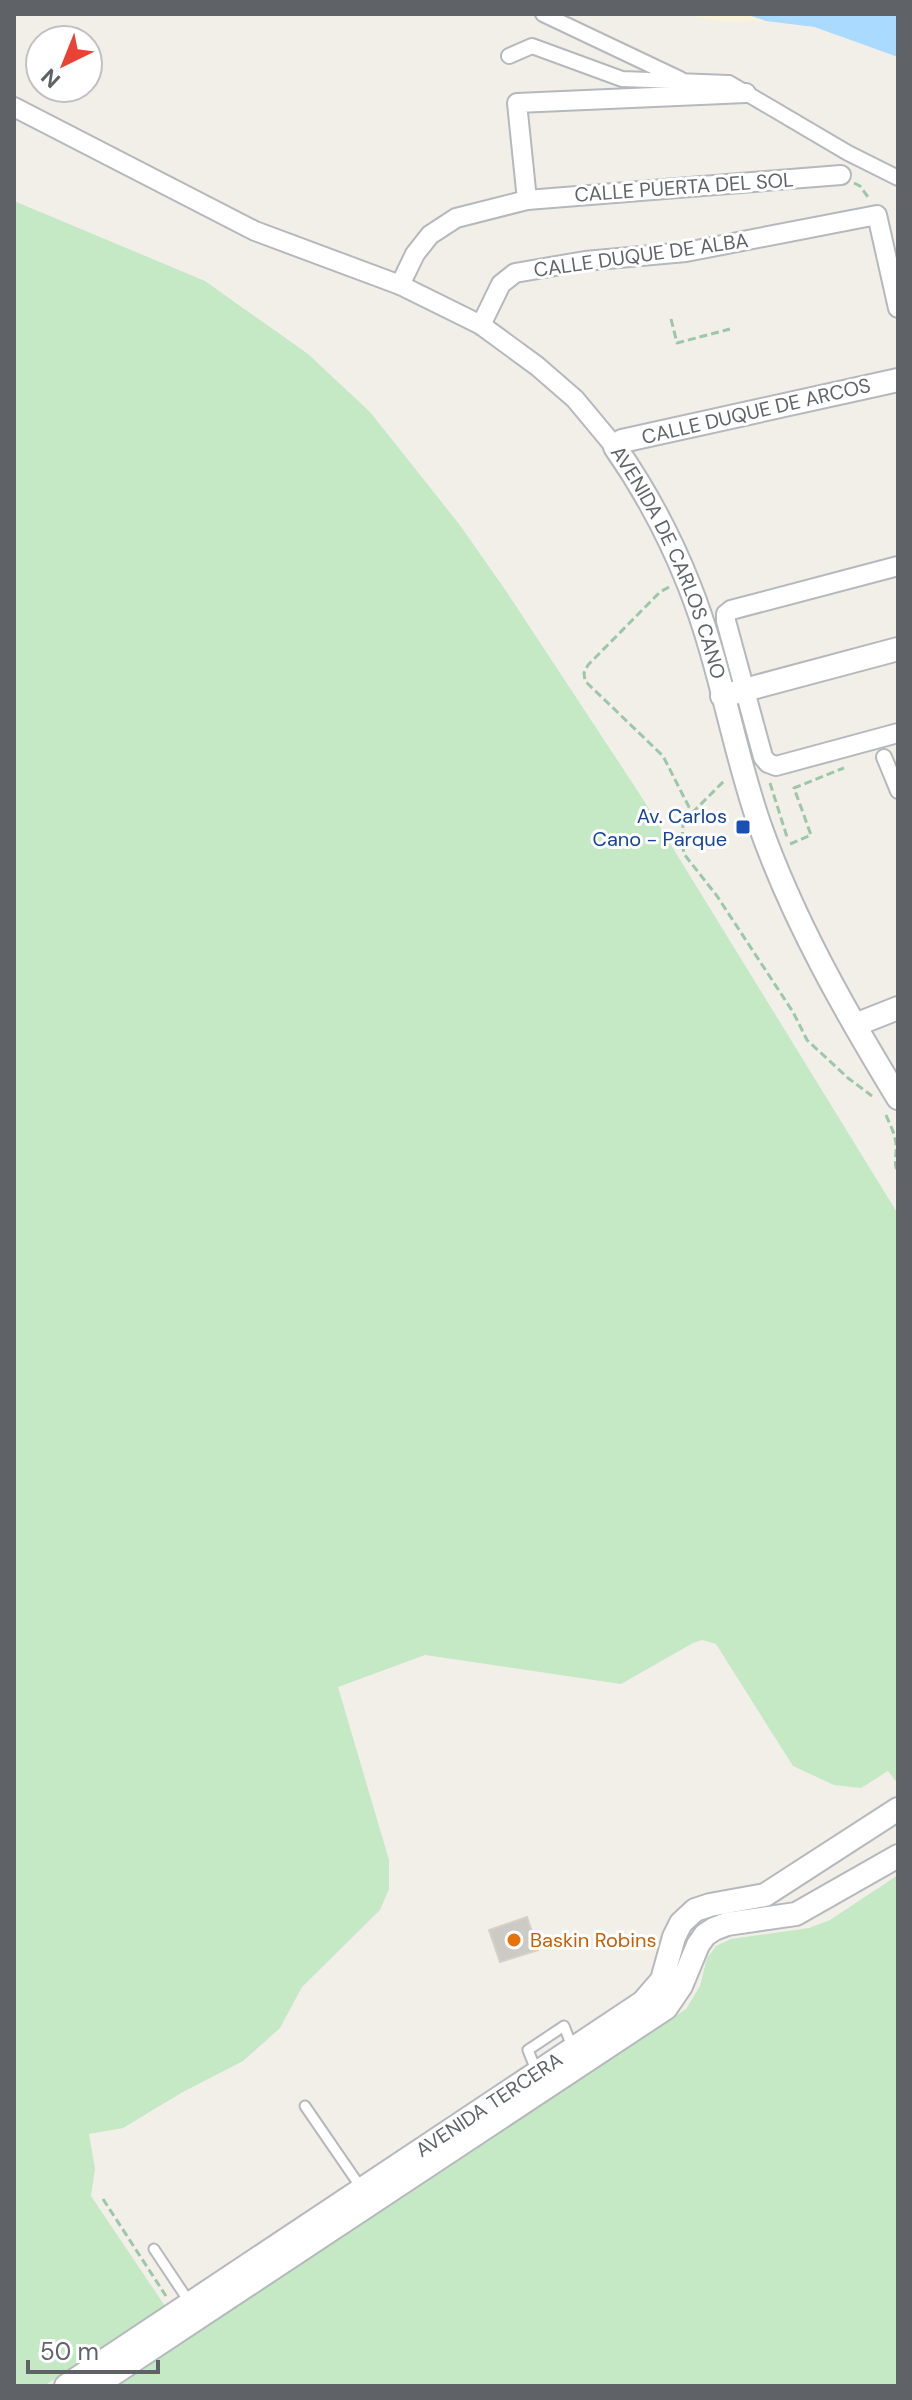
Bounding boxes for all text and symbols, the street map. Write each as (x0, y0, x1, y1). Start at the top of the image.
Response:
north arrow (24, 24, 104, 104)
text: N (35, 62, 66, 94)
street label: CALLE PUERTA DEL SOL (574, 166, 794, 208)
street label: CALLE DUQUE DE ALBA (532, 227, 750, 283)
street label: CALLE DUQUE DE ARCOS (639, 372, 873, 450)
street label: AVENIDA DE CARLOS CANO (605, 441, 731, 682)
place label: Av. Carlos Cano - Parque (593, 803, 727, 852)
marker: Av. Carlos Cano - Parque (734, 818, 752, 836)
place label: Baskin Robins (530, 1927, 657, 1953)
marker: Baskin Robins (505, 1931, 523, 1949)
street label: AVENIDA TERCERA (410, 2046, 567, 2163)
scale bar (28, 2324, 158, 2374)
text: 50 m (40, 2336, 99, 2367)

